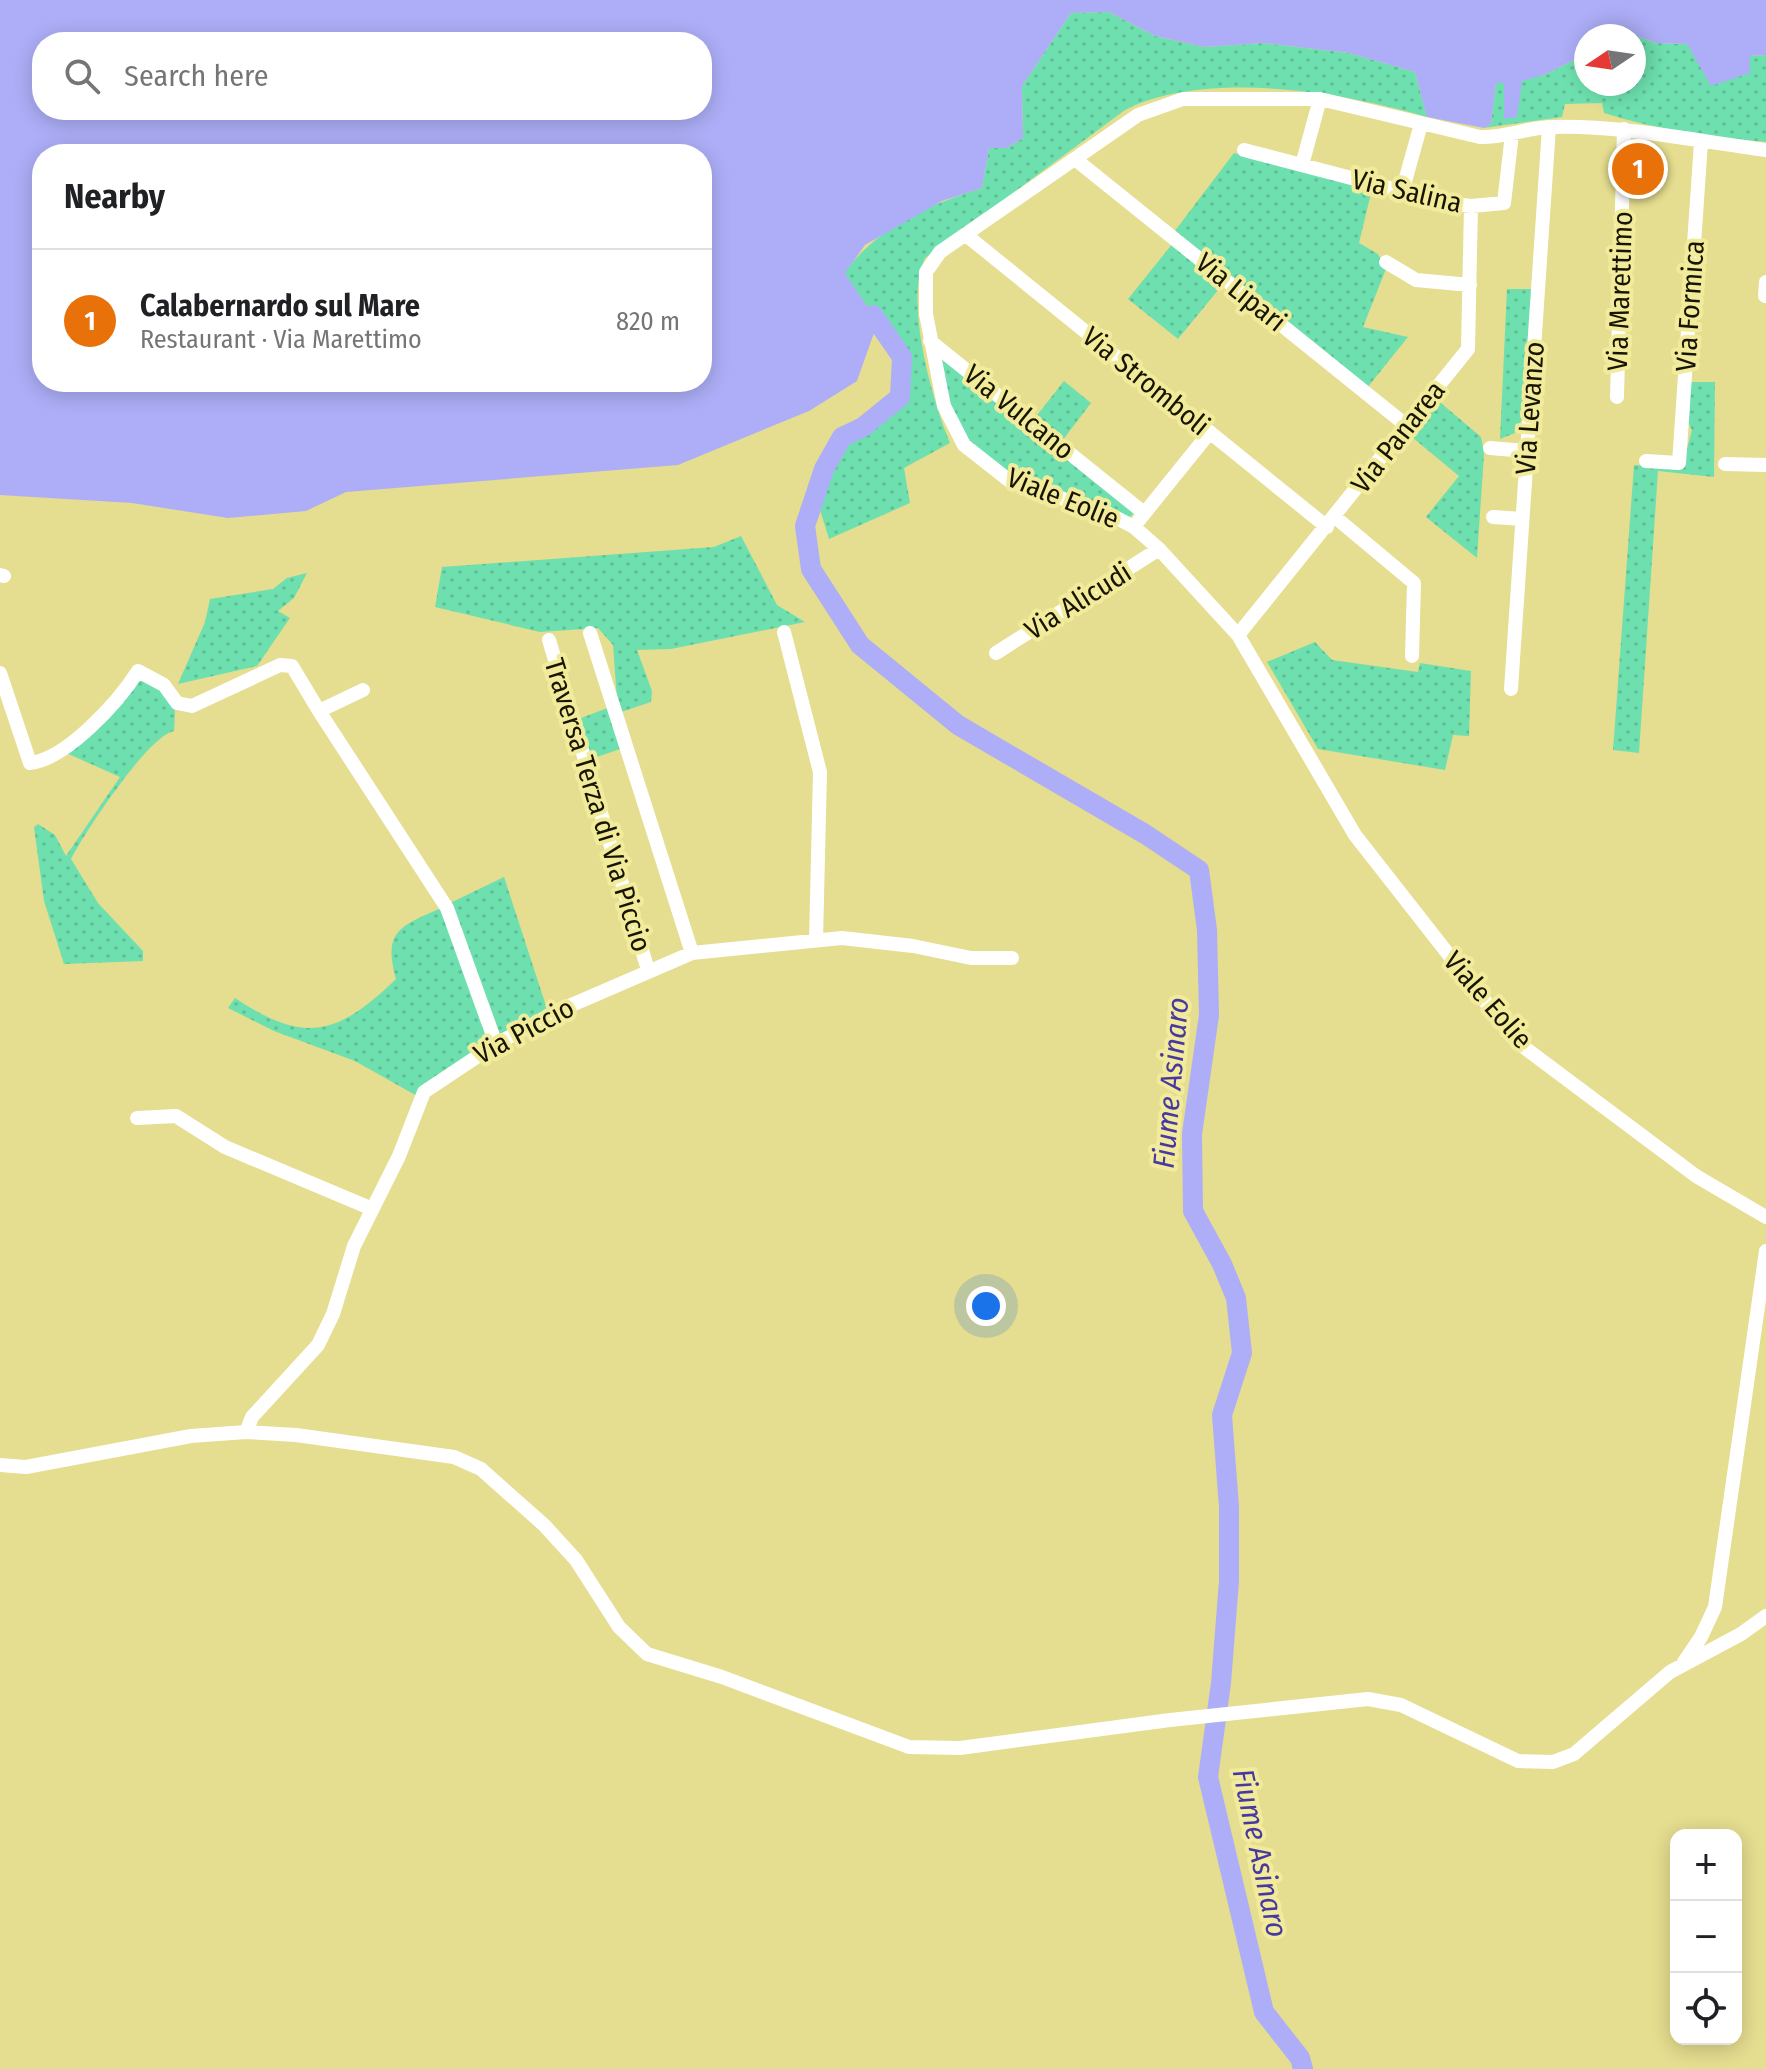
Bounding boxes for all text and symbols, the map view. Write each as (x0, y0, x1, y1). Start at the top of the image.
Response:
north arrow (1574, 24, 1646, 96)
search box (32, 32, 712, 120)
icon: search (60, 54, 104, 98)
text: Search here (124, 58, 269, 94)
pin: 1 (1612, 139, 1664, 199)
street label: Via Salina (1349, 162, 1465, 220)
text: Nearby (64, 176, 165, 217)
street label: Via Marettimo (1601, 211, 1639, 371)
street label: Via Formica (1669, 239, 1711, 373)
street label: Via Lipari (1189, 246, 1293, 338)
text: Calabernardo sul Mare (140, 288, 420, 324)
text: 1 (85, 306, 96, 337)
text: 820 m (616, 306, 680, 337)
street label: Via Stromboli (1076, 320, 1216, 442)
text: Restaurant · Via Marettimo (140, 324, 422, 355)
street label: Via Levanzo (1509, 340, 1551, 476)
street label: Via Vulcano (957, 358, 1081, 466)
street label: Via Panarea (1344, 374, 1452, 500)
street label: Viale Eolie (1002, 461, 1124, 535)
street label: Via Alicudi (1019, 555, 1137, 647)
street label: Traversa Terza di Via Piccio (538, 654, 658, 956)
street label: Viale Eolie (1437, 945, 1539, 1055)
street label: Via Piccio (468, 991, 580, 1071)
water label: Fiume Asinaro (1146, 996, 1196, 1170)
your location (966, 1286, 1006, 1326)
water label: Fiume Asinaro (1225, 1765, 1295, 1941)
map controls (1670, 1829, 1742, 2045)
button: + (1670, 1829, 1742, 1901)
button: − (1670, 1901, 1742, 1973)
button: locate (1670, 1973, 1742, 2045)

